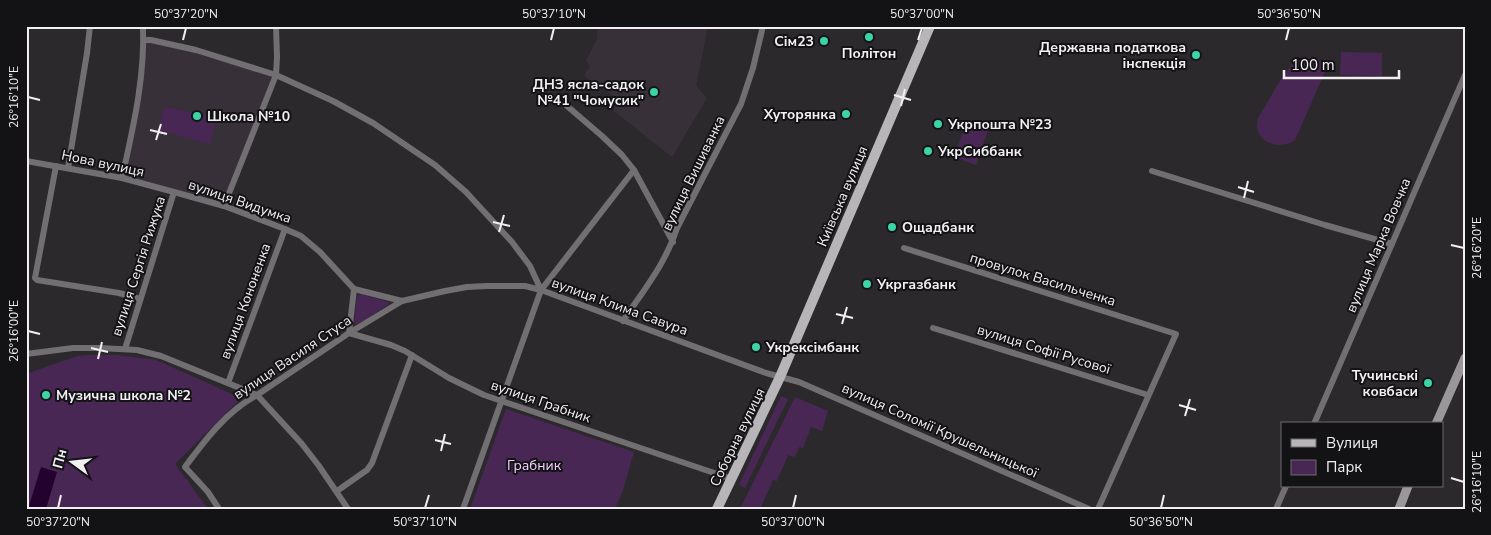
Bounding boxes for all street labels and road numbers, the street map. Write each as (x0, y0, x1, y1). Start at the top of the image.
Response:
street label: вулиця Вишиванка (657, 113, 730, 234)
street label: Київська вулиця (813, 143, 872, 249)
street label: Нова вулиця (60, 145, 146, 182)
street label: вулиця Видумка (186, 175, 294, 228)
street label: вулиця Марка Вовчка (1342, 175, 1415, 315)
street label: вулиця Сергія Рижука (107, 194, 170, 339)
street label: вулиця Кононенка (216, 241, 275, 362)
street label: провулок Васильченка (968, 248, 1118, 311)
street label: вулиця Клима Савура (549, 273, 691, 340)
street label: вулиця Василя Стуса (230, 311, 355, 404)
street label: вулиця Софії Русової (975, 320, 1114, 379)
street label: вулиця Грабник (488, 376, 594, 428)
street label: вулиця Соломії Крушельницької (839, 379, 1041, 483)
street label: Соборна вулиця (705, 385, 770, 490)

